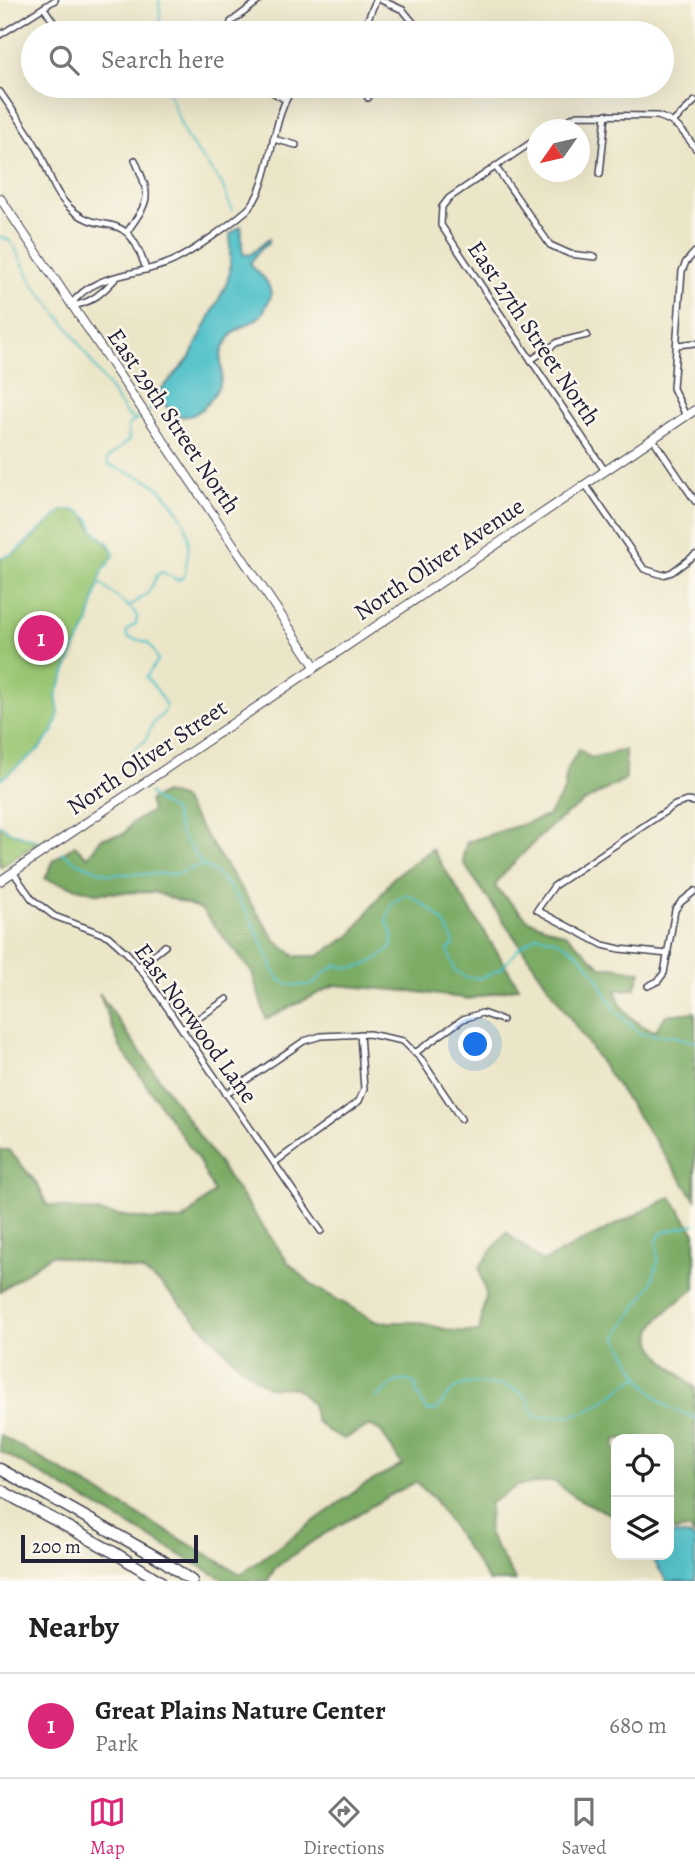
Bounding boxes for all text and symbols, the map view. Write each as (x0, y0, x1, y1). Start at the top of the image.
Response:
search box (21, 21, 674, 98)
icon: search (45, 41, 83, 79)
text: Search here (101, 42, 225, 77)
north arrow (527, 119, 590, 182)
street label: East 27th Street North (460, 234, 608, 432)
street label: East 29th Street North (100, 322, 248, 520)
street label: North Oliver Avenue (348, 490, 530, 628)
pin: 1 (18, 612, 64, 664)
street label: North Oliver Street (61, 692, 233, 822)
street label: East Norwood Lane (127, 936, 265, 1110)
your location (458, 1027, 492, 1061)
map controls (611, 1434, 674, 1560)
button: locate (611, 1434, 674, 1497)
button: layers (611, 1497, 674, 1560)
scale bar (21, 1532, 198, 1564)
text: 200 m (32, 1534, 81, 1560)
text: Nearby (28, 1607, 119, 1647)
text: Great Plains Nature Center (95, 1693, 386, 1728)
text: 1 (47, 1710, 55, 1741)
text: 680 m (609, 1710, 667, 1741)
text: Park (95, 1728, 138, 1759)
tab: Map (88, 1793, 126, 1861)
tab: Directions (303, 1793, 385, 1861)
tab: Saved (562, 1793, 607, 1861)

